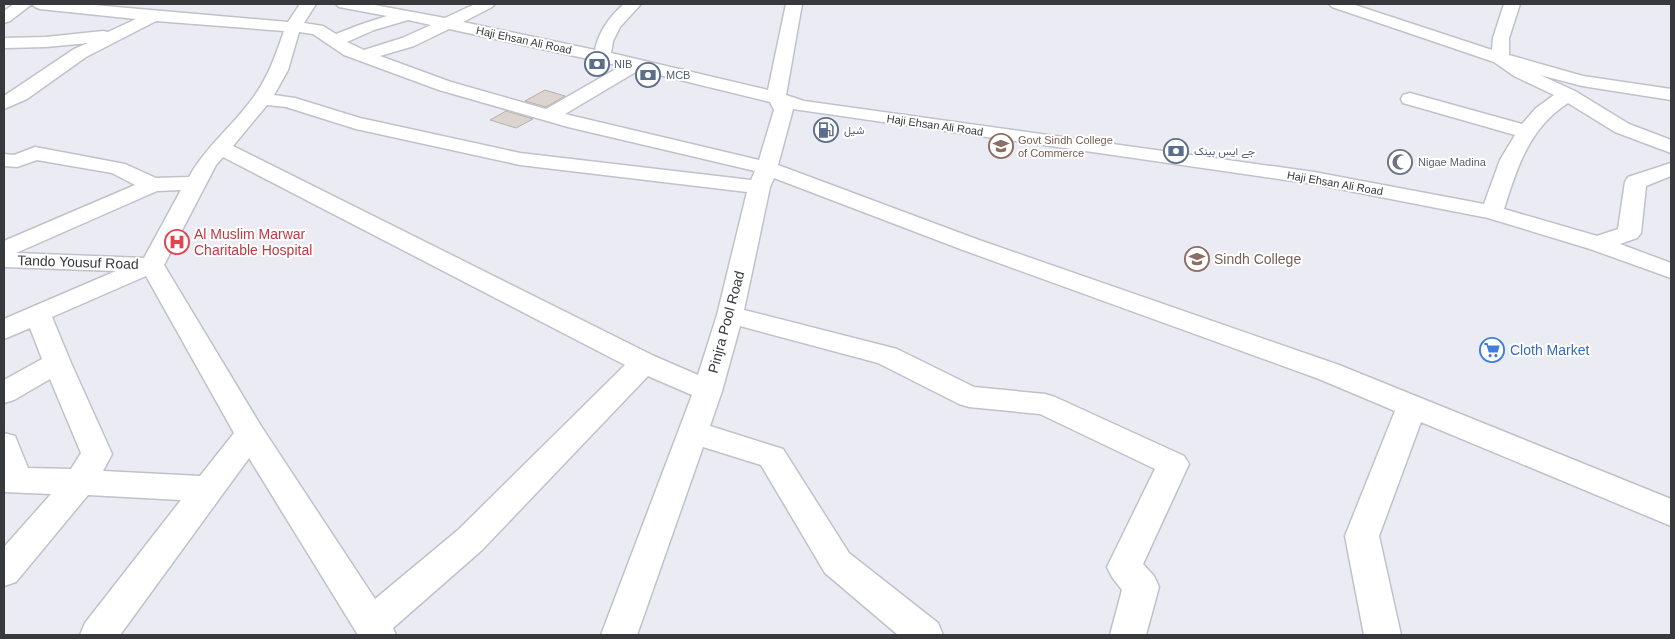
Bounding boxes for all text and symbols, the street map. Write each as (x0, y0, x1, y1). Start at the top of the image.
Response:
street label: Haji Ehsan Ali Road (475, 24, 573, 56)
bank icon: NIB (584, 51, 610, 77)
place label: NIB (614, 58, 632, 70)
bank icon: MCB (635, 62, 661, 88)
place label: MCB (666, 69, 690, 81)
street label: Haji Ehsan Ali Road (886, 112, 984, 138)
fuel station icon: شیل (813, 117, 839, 143)
place label: شیل (844, 124, 865, 137)
school or university icon: Govt Sindh College of Commerce (988, 133, 1014, 159)
place label: Govt Sindh College of Commerce (1018, 134, 1113, 159)
bank icon: جے ایس بینک (1163, 138, 1189, 164)
place label: جے ایس بینک (1194, 145, 1255, 158)
mosque icon: Nigae Madina (1387, 149, 1413, 175)
place label: Nigae Madina (1418, 156, 1487, 168)
street label: Haji Ehsan Ali Road (1286, 169, 1384, 197)
place label: Al Muslim Marwar Charitable Hospital (194, 226, 312, 258)
hospital icon: Al Muslim Marwar Charitable Hospital (164, 229, 190, 255)
school or university icon: Sindh College (1184, 246, 1210, 272)
place label: Sindh College (1214, 251, 1301, 267)
street label: Tando Yousuf Road (17, 252, 139, 272)
street label: Pinjra Pool Road (705, 269, 747, 375)
supermarket icon: Cloth Market (1479, 337, 1505, 363)
place label: Cloth Market (1510, 342, 1589, 358)

